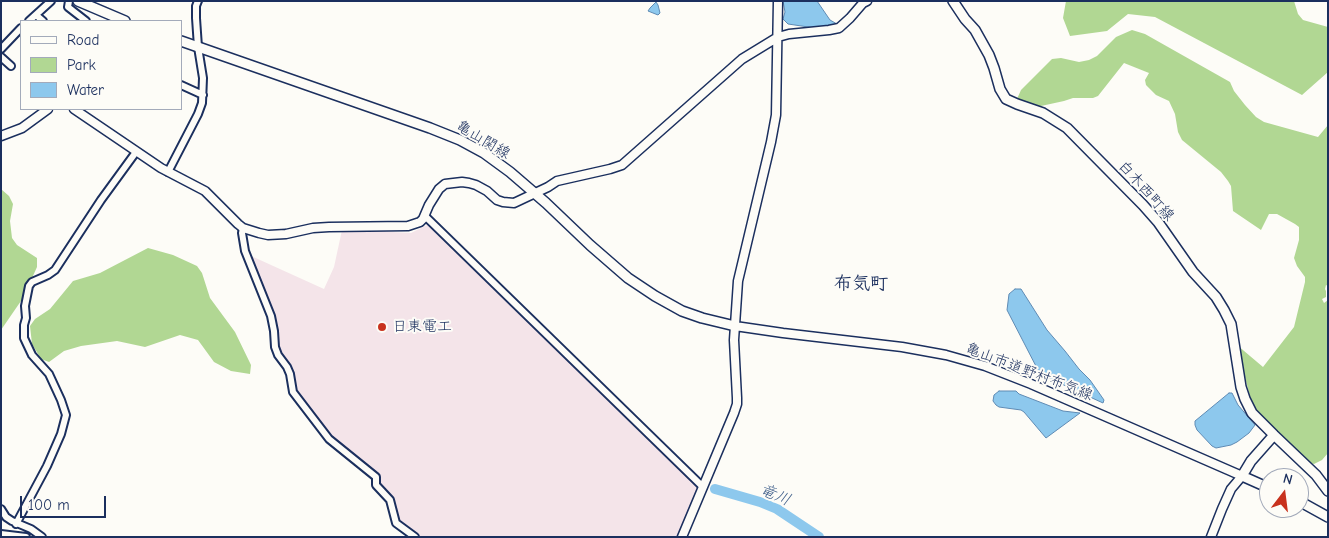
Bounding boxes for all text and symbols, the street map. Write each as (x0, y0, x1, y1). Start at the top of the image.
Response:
legend (20, 20, 182, 110)
text: Road (67, 31, 99, 49)
text: Park (67, 56, 96, 74)
text: Water (67, 81, 104, 99)
street label: 亀山関線 (453, 117, 513, 163)
street label: 白木西町線 (1114, 157, 1178, 225)
district label: 布気町 (834, 273, 888, 295)
place label: 日東電工 (392, 318, 452, 336)
marker: 日東電工 (376, 321, 388, 333)
street label: 亀山市道野村布気線 (963, 339, 1095, 405)
north arrow (1259, 468, 1309, 518)
text: N (1281, 470, 1294, 488)
water label: 竜川 (757, 480, 793, 510)
scale bar (22, 486, 109, 518)
text: 100 m (28, 496, 70, 514)

